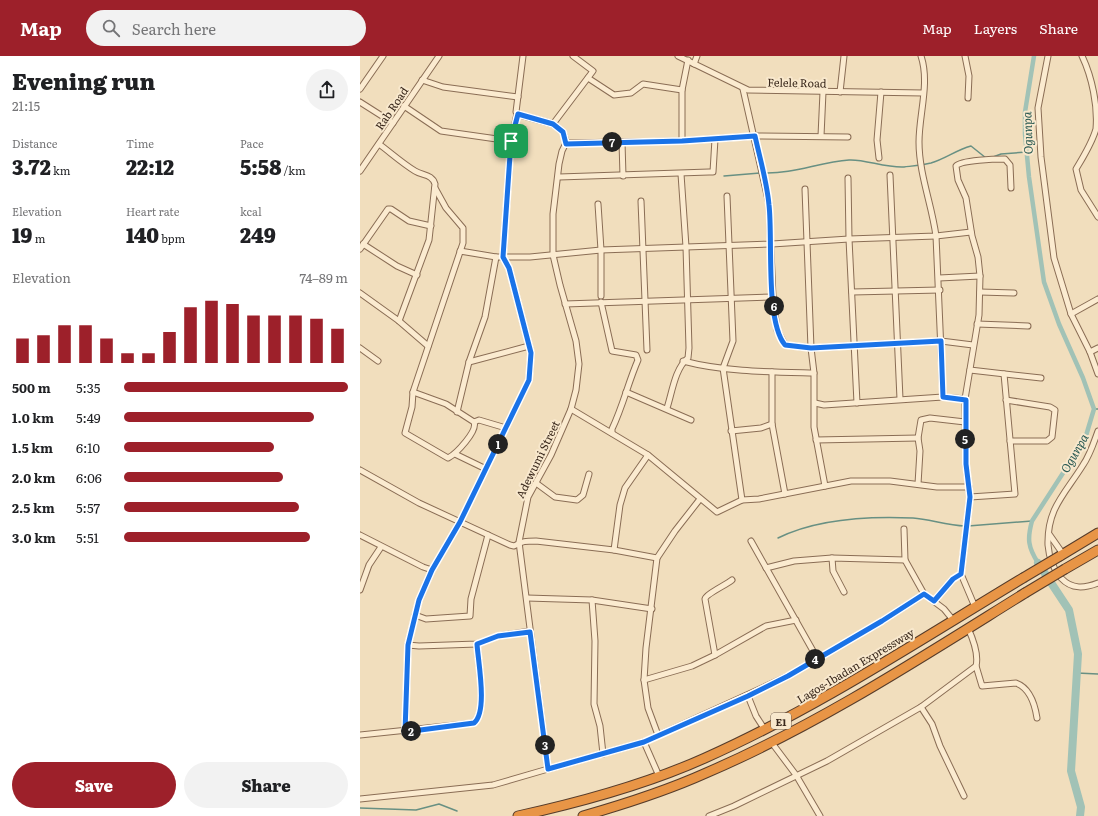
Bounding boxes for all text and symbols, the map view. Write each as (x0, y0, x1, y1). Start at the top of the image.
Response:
search box (86, 10, 366, 46)
text: Map (20, 14, 62, 42)
icon: search (100, 17, 122, 39)
text: Search here (132, 17, 216, 40)
text: Map (922, 18, 952, 38)
text: Layers (974, 18, 1017, 38)
text: Share (1039, 18, 1078, 38)
text: Evening run (12, 64, 155, 97)
button: share (306, 69, 348, 111)
street label: Felele Road (767, 73, 827, 91)
street label: Rab Road (371, 83, 411, 133)
text: 21:15 (12, 96, 40, 115)
water label: Ogunpa (1017, 111, 1037, 155)
pin (494, 124, 528, 158)
icon: arrive (500, 130, 522, 152)
pin: 7 (602, 132, 622, 152)
text: 7 (609, 134, 615, 150)
text: Distance (12, 135, 57, 151)
text: Time (126, 135, 154, 151)
text: Pace (240, 135, 264, 151)
text: 3.72 (12, 151, 51, 181)
text: 22:12 (126, 151, 174, 181)
text: 5:58 (240, 151, 281, 181)
text: km (51, 162, 70, 178)
text: /km (281, 162, 306, 178)
text: Elevation (12, 203, 62, 219)
text: Heart rate (126, 203, 179, 219)
text: kcal (240, 203, 262, 219)
text: 19 (12, 219, 33, 249)
text: 140 (126, 219, 159, 249)
text: 249 (240, 219, 276, 249)
text: m (33, 230, 45, 246)
text: bpm (159, 230, 185, 246)
text: Elevation (12, 268, 71, 287)
text: 74–89 m (299, 268, 348, 287)
pin: 6 (764, 296, 784, 316)
text: 6 (771, 298, 777, 314)
text: 500 m (12, 378, 51, 397)
text: 5:35 (76, 378, 100, 397)
text: 1.0 km (12, 408, 54, 427)
text: 5:49 (76, 408, 101, 427)
street label: Adewumi Street (511, 417, 563, 501)
pin: 5 (955, 429, 975, 449)
water label: Ogunpa (1056, 430, 1093, 476)
text: 5 (962, 431, 968, 447)
pin: 1 (488, 434, 508, 454)
text: 1 (496, 436, 500, 452)
text: 1.5 km (12, 438, 53, 457)
text: 6:10 (76, 438, 100, 457)
text: 2.0 km (12, 468, 56, 487)
text: 6:06 (76, 468, 102, 487)
text: 2.5 km (12, 498, 55, 517)
text: 5:57 (76, 498, 100, 517)
text: 3.0 km (12, 528, 56, 547)
text: 5:51 (76, 528, 99, 547)
street label: Lagos-Ibadan Expressway (793, 623, 917, 707)
pin: 4 (805, 649, 825, 669)
text: 4 (812, 651, 818, 667)
road number: E1 (771, 713, 791, 729)
pin: 2 (401, 721, 421, 741)
text: 2 (408, 723, 414, 739)
pin: 3 (535, 735, 555, 755)
text: 3 (542, 737, 548, 753)
button: Save (12, 762, 176, 808)
button: Share (184, 762, 348, 808)

